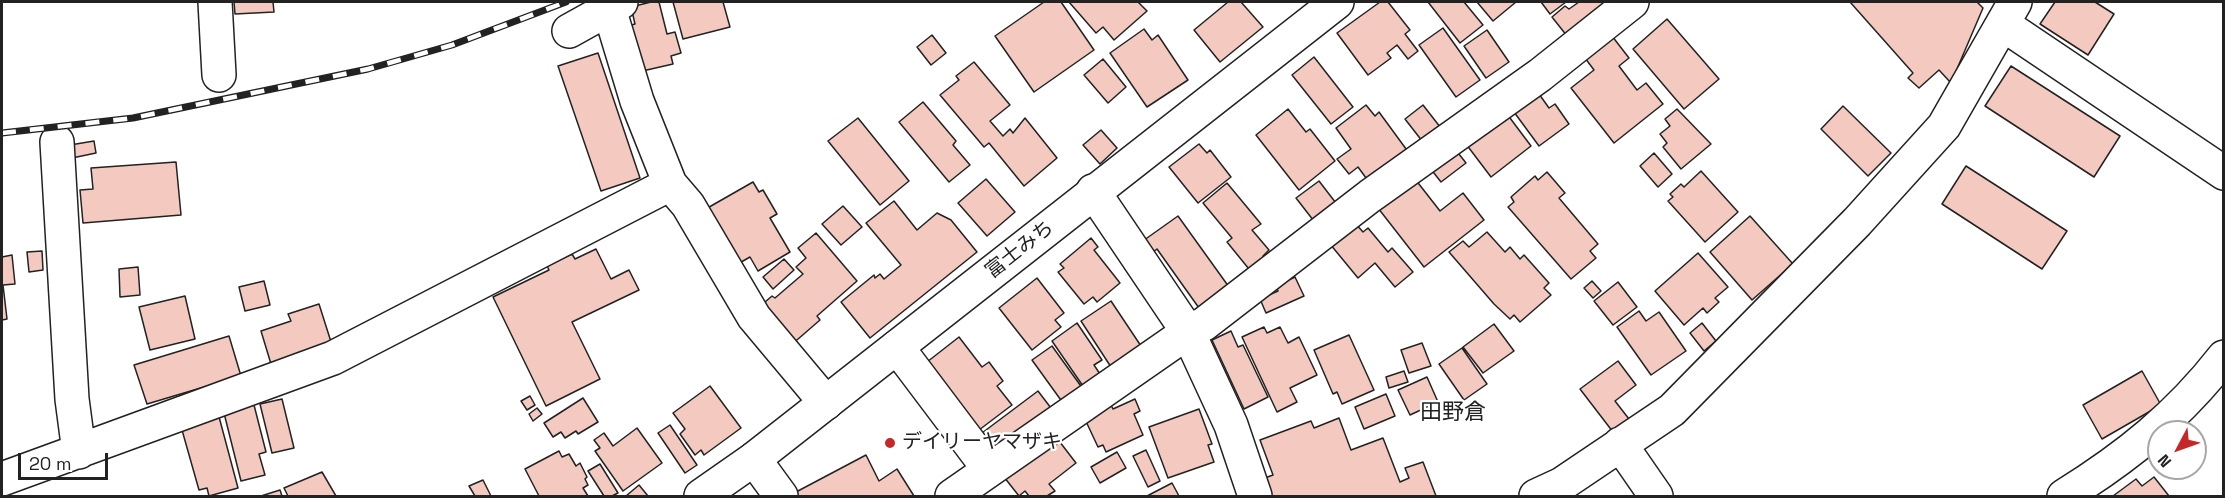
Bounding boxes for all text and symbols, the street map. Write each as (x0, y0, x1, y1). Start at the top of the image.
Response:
street label: 富士みち (981, 216, 1059, 284)
district label: 田野倉 (1420, 400, 1486, 426)
north arrow (2147, 420, 2207, 480)
place label: デイリーヤマザキ (902, 431, 1062, 455)
marker: デイリーヤマザキ (883, 436, 897, 450)
scale bar (21, 441, 111, 479)
text: N (2153, 450, 2176, 472)
text: 20 m (29, 452, 72, 475)

